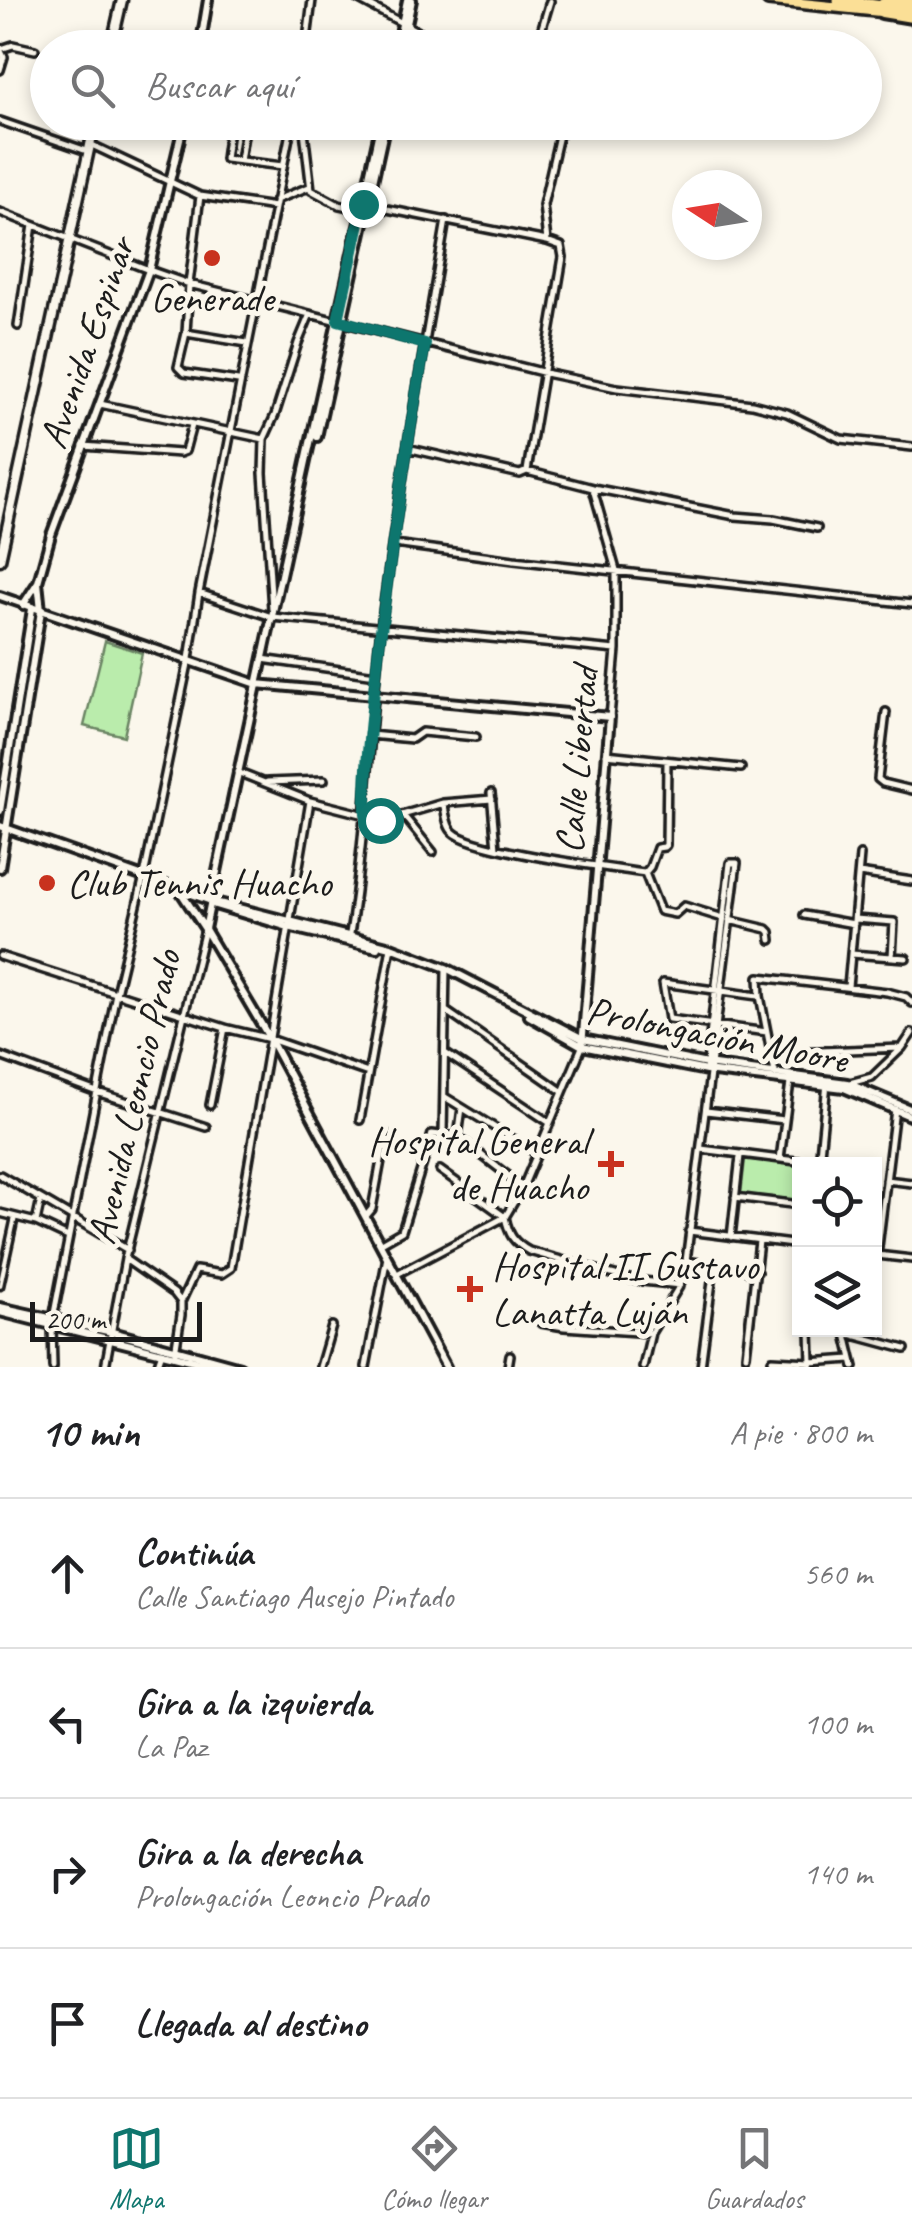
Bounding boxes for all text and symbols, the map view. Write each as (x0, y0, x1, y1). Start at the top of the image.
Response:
search box (30, 30, 882, 140)
icon: search (65, 58, 120, 113)
text: Buscar aquí (145, 62, 294, 109)
north arrow (672, 170, 762, 260)
route end (341, 182, 387, 228)
street label: Avenida Espinar (28, 228, 147, 455)
marker: Generade (201, 247, 223, 269)
place label: Generade (151, 273, 276, 323)
street label: Calle Libertad (544, 659, 611, 855)
route start (358, 798, 404, 844)
place label: Club Tennis Huacho (67, 858, 333, 908)
marker: Club Tennis Huacho (36, 872, 58, 894)
street label: Avenida Leoncio Prado (76, 944, 192, 1249)
street label: Prolongación Moore (582, 985, 854, 1085)
place label: Hospital General de Huacho (368, 1116, 595, 1212)
marker: Hospital General de Huacho (598, 1151, 624, 1177)
map controls (792, 1157, 882, 1337)
button: locate (792, 1157, 882, 1247)
place label: Hospital II Gustavo Lanatta Luján (492, 1241, 760, 1337)
button: layers (792, 1247, 882, 1337)
marker: Hospital II Gustavo Lanatta Luján (457, 1276, 483, 1302)
scale bar (30, 1297, 202, 1342)
text: 200 m (45, 1302, 105, 1337)
text: 10 min (40, 1406, 139, 1459)
text: A pie · 800 m (729, 1412, 872, 1453)
text: Continúa (135, 1529, 253, 1576)
icon: ahead (40, 1546, 95, 1601)
text: 560 m (803, 1553, 872, 1594)
text: Calle Santiago Ausejo Pintado (135, 1576, 453, 1617)
text: Gira a la izquierda (135, 1679, 371, 1726)
icon: left (40, 1696, 95, 1751)
text: 100 m (803, 1703, 872, 1744)
text: La Paz (135, 1726, 206, 1767)
text: Gira a la derecha (135, 1829, 361, 1876)
icon: right (40, 1846, 95, 1901)
text: 140 m (803, 1853, 872, 1894)
text: Prolongación Leoncio Prado (135, 1876, 429, 1917)
icon: arrive (40, 1996, 95, 2051)
text: Llegada al destino (135, 2000, 366, 2047)
tab: Mapa (109, 2121, 164, 2216)
tab: Cómo llegar (381, 2121, 487, 2216)
tab: Guardados (705, 2121, 803, 2216)

